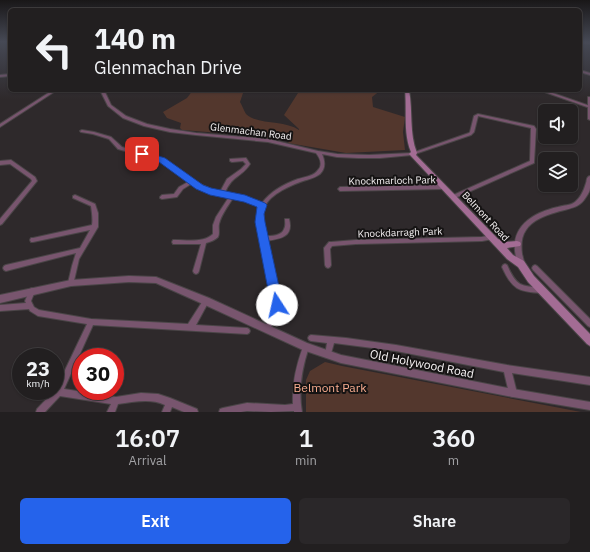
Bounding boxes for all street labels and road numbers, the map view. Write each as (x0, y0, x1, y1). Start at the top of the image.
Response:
street label: Glenmachan Road (209, 120, 292, 143)
street label: Knockmarloch Park (348, 173, 436, 188)
street label: Belmont Road (459, 189, 512, 244)
street label: Knockdarragh Park (357, 224, 443, 240)
street label: Old Holywood Road (369, 346, 475, 381)

